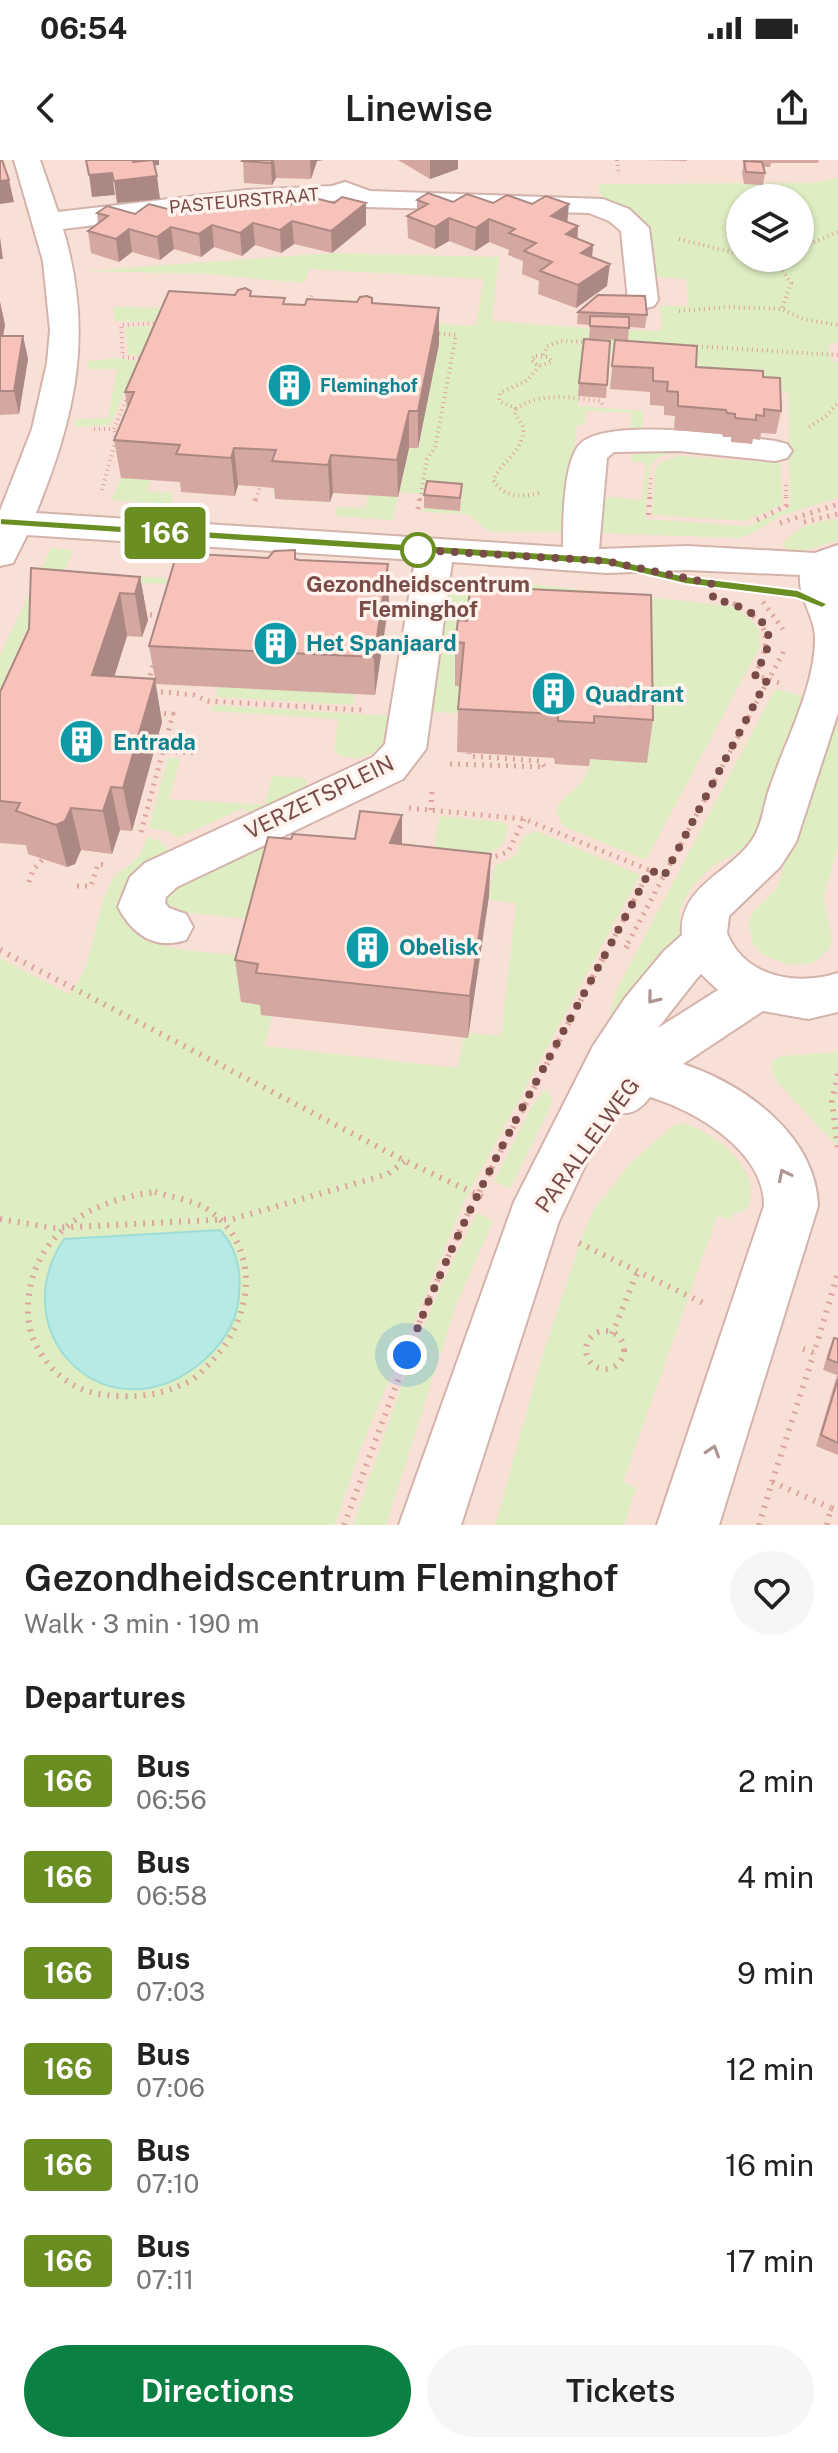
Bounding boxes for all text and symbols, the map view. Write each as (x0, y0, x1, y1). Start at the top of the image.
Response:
text: 06:54 (40, 10, 127, 46)
icon: back (24, 86, 68, 130)
icon: share (770, 86, 814, 130)
text: Linewise (345, 87, 493, 129)
street label: PASTEURSTRAAT (168, 183, 320, 218)
map controls (726, 184, 814, 272)
button: layers (726, 184, 814, 272)
building icon: Fleminghof (265, 362, 313, 410)
place label: Fleminghof (320, 375, 418, 396)
line badge: 166 (119, 507, 211, 559)
text: 166 (141, 516, 189, 549)
marker: Gezondheidscentrum Fleminghof (401, 533, 435, 567)
place label: Gezondheidscentrum Fleminghof (306, 571, 530, 622)
building icon: Het Spanjaard (251, 619, 299, 667)
place label: Het Spanjaard (306, 630, 457, 656)
building icon: Quadrant (530, 670, 578, 718)
place label: Quadrant (585, 681, 684, 707)
building icon: Entrada (58, 718, 106, 766)
place label: Entrada (113, 729, 196, 755)
street label: VERZETSPLEIN (240, 750, 398, 844)
building icon: Obelisk (344, 923, 392, 971)
place label: Obelisk (399, 934, 479, 960)
one-way arrow (648, 989, 663, 1003)
street label: PARALLELWEG (529, 1073, 645, 1217)
one-way arrow (779, 1169, 794, 1184)
your location (387, 1335, 427, 1375)
one-way arrow (704, 1445, 720, 1459)
button: heart (730, 1551, 814, 1635)
text: Gezondheidscentrum Fleminghof (24, 1555, 618, 1600)
text: Walk · 3 min · 190 m (24, 1608, 259, 1639)
text: Departures (24, 1679, 186, 1715)
text: Bus (136, 1748, 190, 1784)
text: 2 min (738, 1763, 814, 1799)
text: 166 (44, 1764, 92, 1797)
text: 06:56 (136, 1784, 207, 1815)
text: Bus (136, 1844, 190, 1880)
text: 4 min (737, 1859, 814, 1895)
text: 166 (44, 1860, 92, 1893)
text: 06:58 (136, 1880, 207, 1911)
text: Bus (136, 1940, 190, 1976)
text: 9 min (737, 1955, 814, 1991)
text: 166 (44, 1956, 92, 1989)
text: 07:03 (136, 1976, 205, 2007)
text: Bus (136, 2036, 190, 2072)
text: 12 min (726, 2051, 814, 2087)
text: 166 (44, 2052, 92, 2085)
text: 07:06 (136, 2072, 205, 2103)
text: Bus (136, 2132, 190, 2168)
text: 16 min (725, 2147, 814, 2183)
text: 166 (44, 2148, 92, 2181)
text: 07:10 (136, 2168, 199, 2199)
text: Bus (136, 2228, 190, 2264)
text: 17 min (726, 2243, 814, 2279)
text: 166 (44, 2244, 92, 2277)
text: 07:11 (136, 2264, 194, 2295)
button: Directions (24, 2345, 411, 2437)
button: Tickets (427, 2345, 814, 2437)

